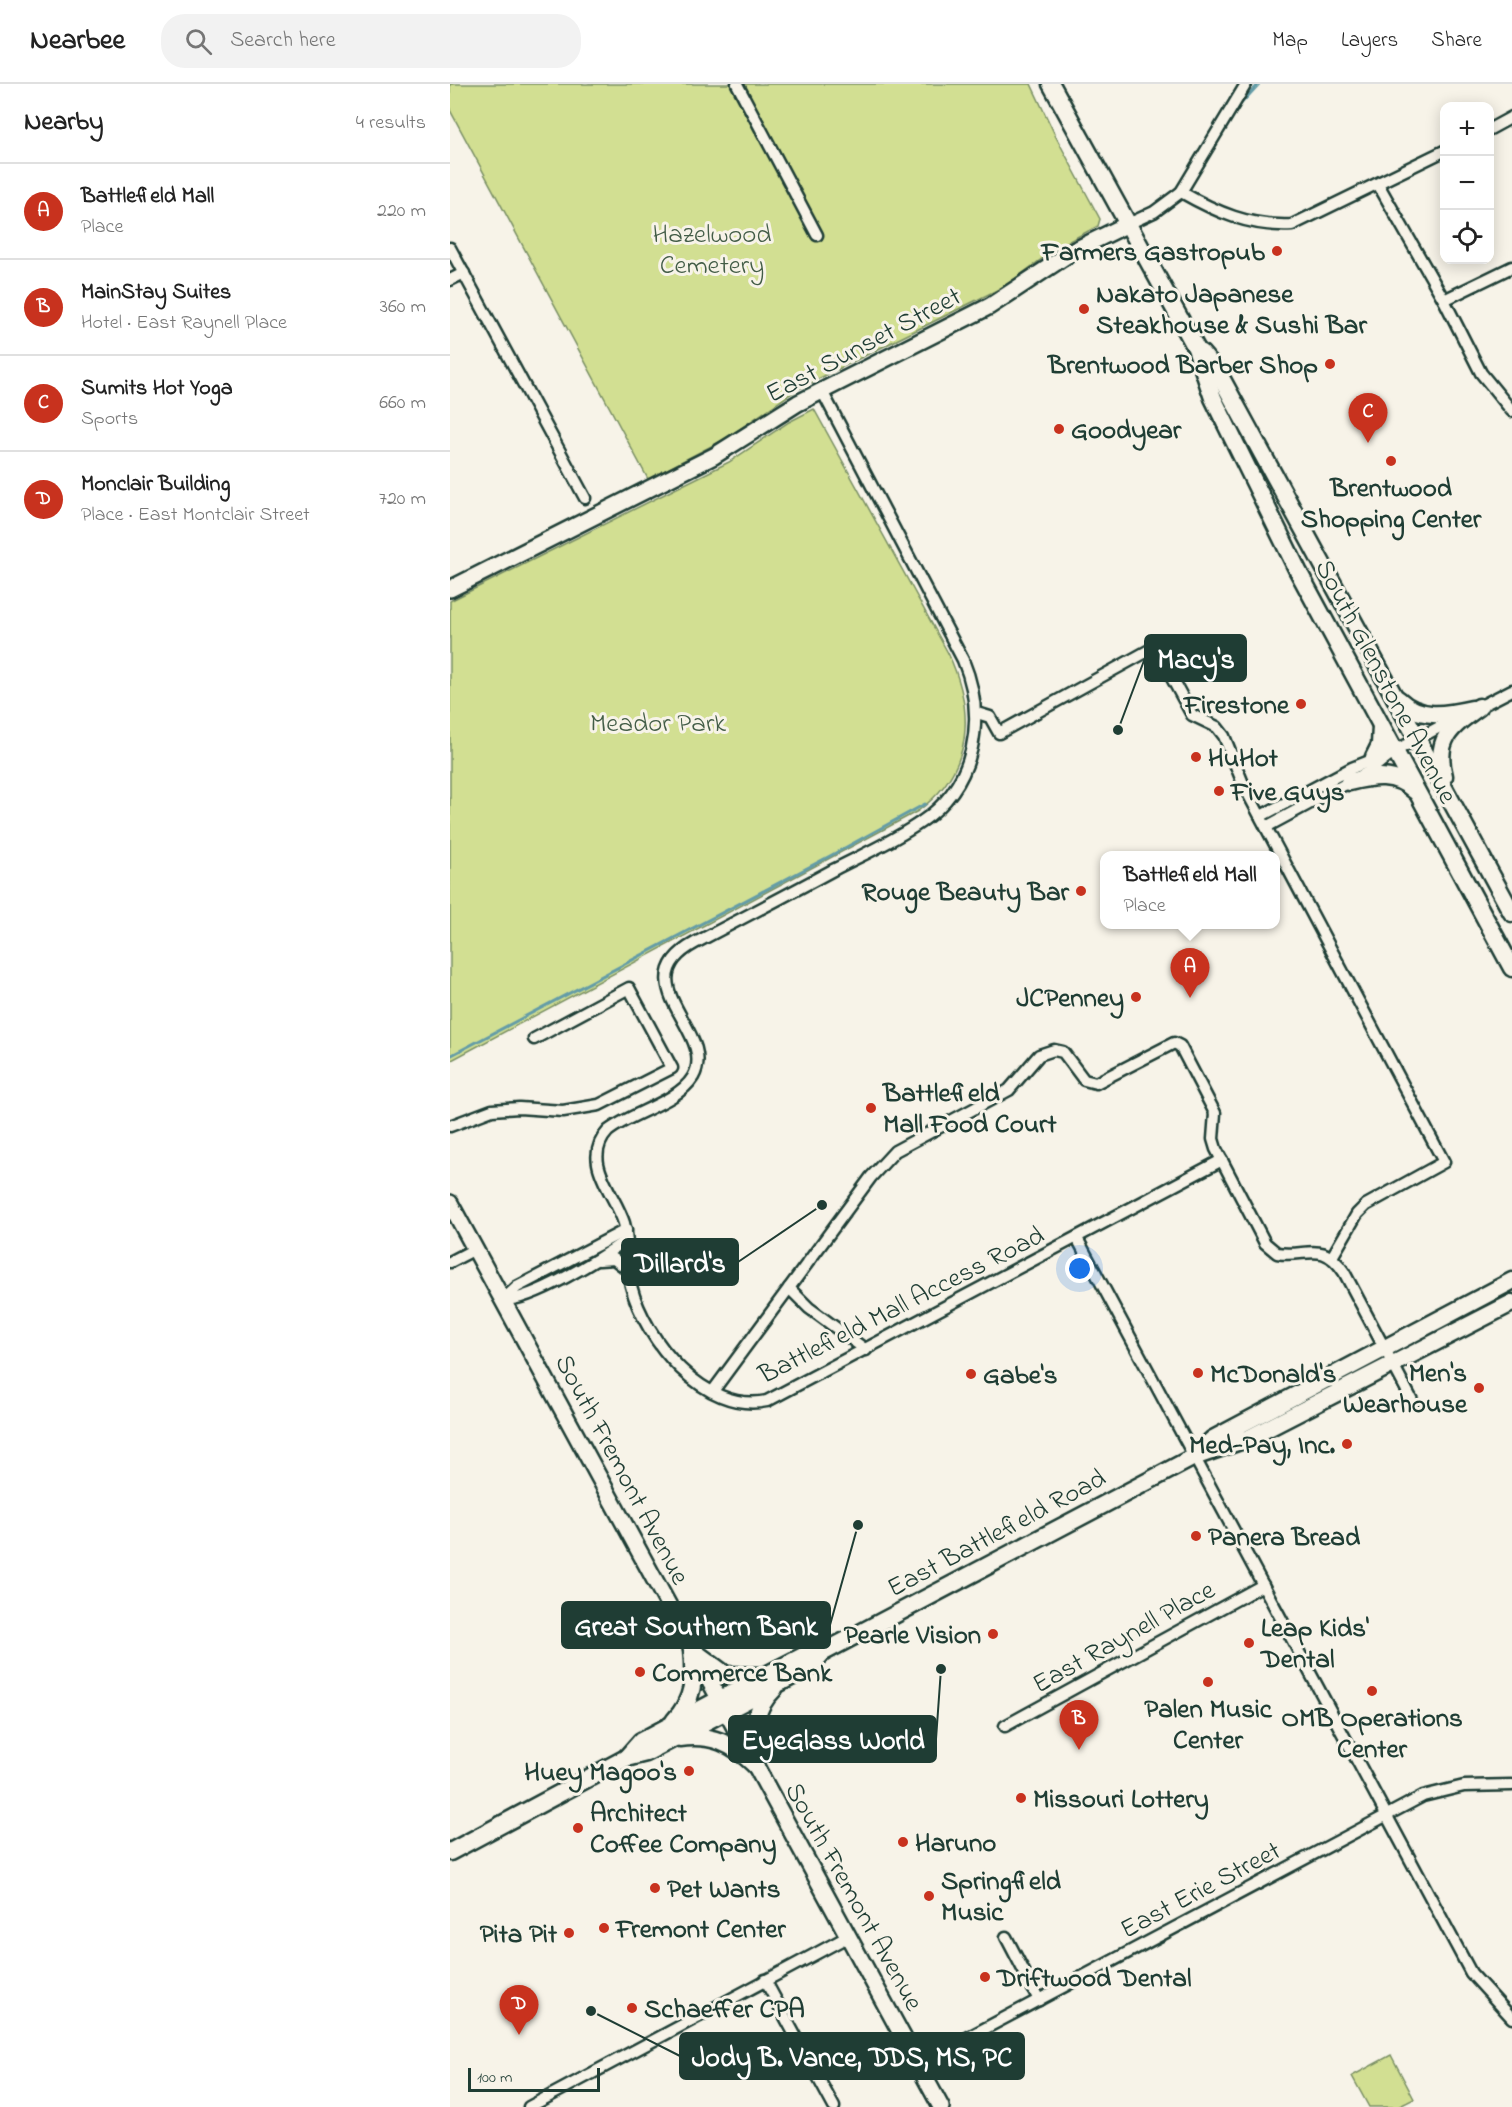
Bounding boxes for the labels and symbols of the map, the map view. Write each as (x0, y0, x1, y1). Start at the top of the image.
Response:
park label: Hazelwood Cemetery (653, 216, 771, 286)
place label: Farmers Gastropub (1040, 234, 1266, 273)
marker: Farmers Gastropub (1270, 244, 1284, 258)
place label: Nakato Japanese Steakhouse & Sushi Bar (1096, 276, 1367, 346)
street label: East Sunset Street (760, 278, 969, 414)
marker: Nakato Japanese Steakhouse & Sushi Bar (1077, 302, 1091, 316)
place label: Brentwood Barber Shop (1046, 347, 1318, 386)
marker: Brentwood Barber Shop (1323, 357, 1337, 371)
pin: C (1348, 394, 1388, 443)
place label: Goodyear (1071, 412, 1182, 451)
marker: Goodyear (1052, 422, 1066, 436)
marker: Brentwood Shopping Center (1384, 454, 1398, 468)
place label: Brentwood Shopping Center (1301, 470, 1482, 541)
street label: South Glenstone Avenue (1304, 553, 1466, 812)
callout: Macy's (1145, 635, 1246, 681)
text: Macy's (1157, 641, 1235, 682)
place label: Firestone (1182, 687, 1290, 726)
marker: Firestone (1294, 697, 1308, 711)
park label: Meador Park (590, 705, 726, 744)
place label: HuHot (1208, 740, 1279, 779)
marker: HuHot (1189, 750, 1203, 764)
place label: Five Guys (1229, 774, 1344, 813)
marker: Five Guys (1212, 784, 1226, 798)
place label: Rouge Beauty Bar (862, 874, 1070, 914)
marker: Rouge Beauty Bar (1074, 884, 1088, 898)
pin: A (1170, 948, 1210, 998)
place label: JCPenney (1016, 980, 1124, 1019)
marker: JCPenney (1129, 990, 1143, 1004)
place label: Battlefield Mall Food Court (881, 1075, 1057, 1145)
marker: Battlefield Mall Food Court (864, 1101, 878, 1115)
street label: Battlefield Mall Access Road (752, 1217, 1052, 1396)
callout: Dillard's (622, 1239, 738, 1285)
text: Dillard's (632, 1245, 726, 1286)
your location (1065, 1254, 1094, 1283)
street label: South Fremont Avenue (543, 1348, 699, 1593)
place label: Men's Wearhouse (1343, 1355, 1468, 1425)
place label: McDonald's (1210, 1356, 1336, 1395)
place label: Gabe's (983, 1357, 1057, 1396)
marker: McDonald's (1191, 1366, 1205, 1380)
marker: Gabe's (964, 1367, 978, 1381)
marker: Men's Wearhouse (1472, 1381, 1486, 1395)
place label: Med-Pay, Inc. (1189, 1427, 1335, 1466)
marker: Med-Pay, Inc. (1340, 1437, 1354, 1451)
street label: East Battlefield Road (881, 1460, 1113, 1608)
place label: Panera Bread (1208, 1519, 1361, 1558)
marker: Panera Bread (1189, 1529, 1203, 1543)
street label: East Raynell Place (1026, 1571, 1223, 1705)
callout: Great Southern Bank (562, 1602, 830, 1648)
text: Great Southern Bank (574, 1608, 819, 1649)
place label: Leap Kids' Dental (1259, 1610, 1369, 1680)
place label: Pearle Vision (844, 1617, 981, 1656)
marker: Pearle Vision (986, 1627, 1000, 1641)
marker: Leap Kids' Dental (1242, 1636, 1256, 1650)
place label: Commerce Bank (652, 1655, 833, 1694)
marker: Commerce Bank (633, 1665, 647, 1679)
marker: Palen Music Center (1201, 1675, 1215, 1689)
marker: OMB Operations Center (1365, 1684, 1379, 1698)
place label: Palen Music Center (1144, 1691, 1273, 1761)
pin: B (1060, 1700, 1098, 1750)
place label: OMB Operations Center (1281, 1700, 1463, 1770)
callout: EyeGlass World (729, 1716, 936, 1762)
text: EyeGlass World (741, 1722, 925, 1763)
place label: Huey Magoo's (524, 1754, 677, 1794)
marker: Huey Magoo's (682, 1764, 696, 1778)
street label: South Fremont Avenue (774, 1776, 932, 2019)
place label: Missouri Lottery (1033, 1781, 1209, 1820)
marker: Missouri Lottery (1014, 1791, 1028, 1805)
place label: Architect Coffee Company (590, 1795, 777, 1865)
marker: Architect Coffee Company (571, 1821, 585, 1835)
place label: Haruno (915, 1825, 996, 1864)
street label: East Erie Street (1114, 1832, 1288, 1950)
marker: Haruno (896, 1835, 910, 1849)
place label: Springfield Music (941, 1863, 1062, 1933)
place label: Pet Wants (667, 1871, 781, 1910)
marker: Pet Wants (648, 1881, 662, 1895)
marker: Springfield Music (922, 1889, 936, 1903)
place label: Fremont Center (614, 1911, 786, 1950)
place label: Pita Pit (480, 1916, 558, 1955)
marker: Fremont Center (597, 1921, 611, 1935)
marker: Pita Pit (562, 1926, 576, 1940)
place label: Driftwood Dental (995, 1960, 1191, 1999)
marker: Driftwood Dental (978, 1970, 992, 1984)
pin: D (500, 1986, 538, 2035)
place label: Schaeffer CPA (644, 1991, 805, 2030)
marker: Schaeffer CPA (625, 2001, 639, 2015)
callout: Jody B. Vance, DDS, MS, PC (680, 2033, 1024, 2079)
text: Jody B. Vance, DDS, MS, PC (692, 2039, 1012, 2080)
scale bar (468, 2065, 600, 2092)

